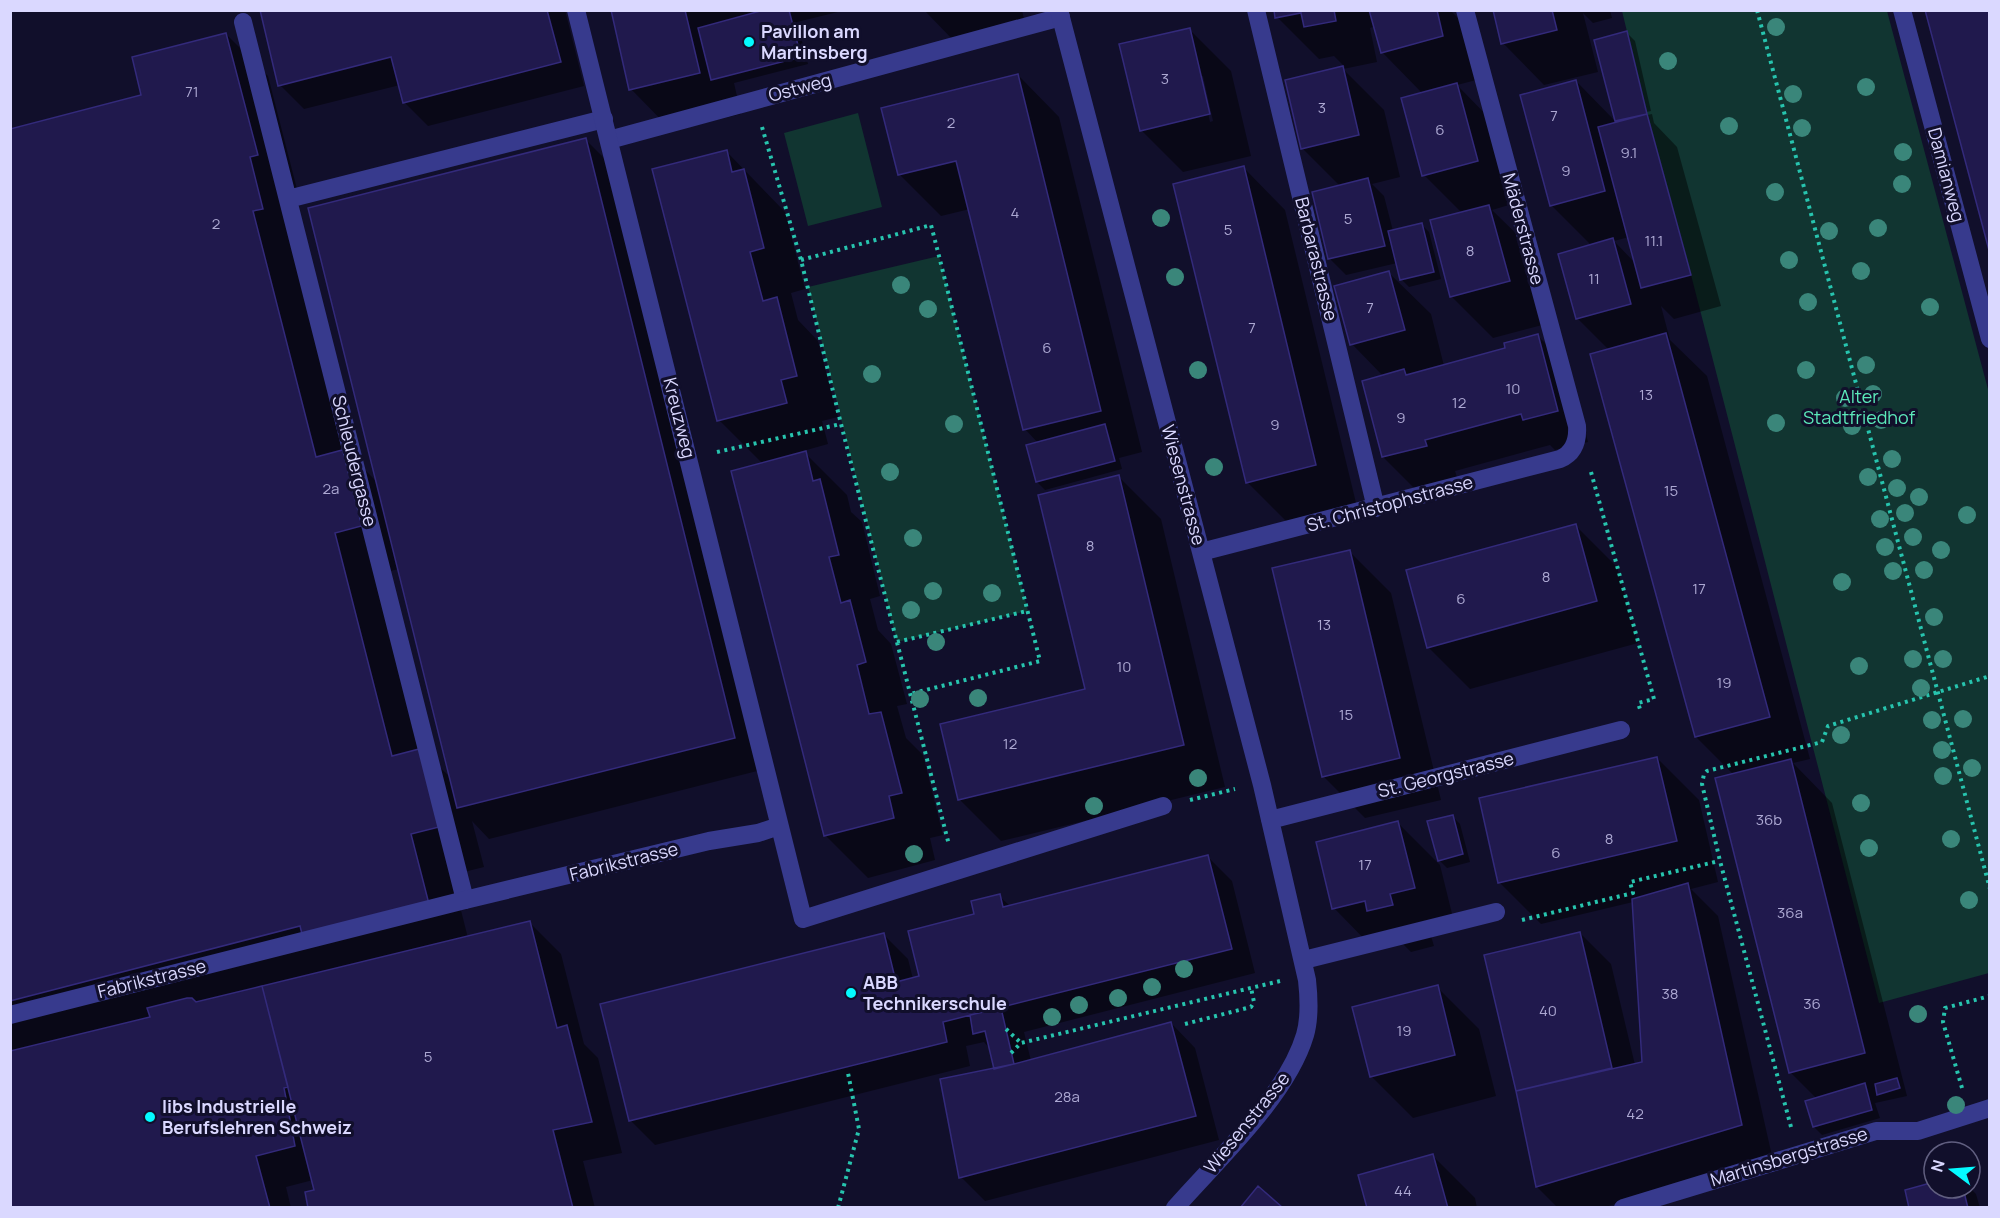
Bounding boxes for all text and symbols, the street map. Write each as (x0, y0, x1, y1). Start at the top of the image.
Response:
place label: Pavillon am Martinsberg (761, 19, 868, 64)
marker: Pavillon am Martinsberg (742, 35, 756, 49)
street label: Ostweg (766, 67, 834, 107)
house number: 3 (1161, 68, 1169, 89)
house number: 71 (185, 81, 199, 102)
house number: 3 (1318, 97, 1326, 118)
house number: 7 (1550, 105, 1558, 126)
house number: 2 (947, 112, 955, 133)
house number: 6 (1435, 119, 1445, 140)
street label: Damianweg (1923, 125, 1971, 225)
house number: 9.1 (1621, 142, 1637, 163)
house number: 9 (1561, 160, 1571, 181)
street label: Mäderstrasse (1498, 170, 1550, 287)
street label: Barbarastrasse (1290, 194, 1344, 323)
house number: 4 (1011, 202, 1020, 223)
house number: 5 (1344, 208, 1352, 229)
house number: 2 (212, 213, 220, 234)
house number: 5 (1224, 219, 1232, 240)
house number: 11.1 (1645, 230, 1663, 251)
house number: 8 (1466, 240, 1474, 261)
house number: 11 (1588, 268, 1600, 289)
house number: 7 (1366, 297, 1374, 318)
house number: 7 (1248, 317, 1256, 338)
house number: 6 (1042, 337, 1052, 358)
street label: Kreuzweg (658, 375, 702, 461)
house number: 10 (1506, 378, 1521, 399)
house number: 13 (1639, 384, 1653, 405)
park label: Alter Stadtfriedhof (1803, 384, 1916, 429)
house number: 12 (1452, 392, 1466, 413)
street label: Schleudergasse (327, 393, 383, 529)
house number: 9 (1396, 407, 1406, 428)
house number: 9 (1270, 414, 1280, 435)
street label: Wiesenstrasse (1156, 422, 1212, 548)
street label: St. Christophstrasse (1304, 469, 1476, 537)
house number: 2a (323, 478, 339, 499)
house number: 15 (1664, 480, 1678, 501)
house number: 8 (1086, 535, 1094, 556)
house number: 8 (1542, 566, 1550, 587)
house number: 17 (1692, 578, 1706, 599)
house number: 6 (1456, 588, 1466, 609)
house number: 13 (1317, 614, 1331, 635)
house number: 10 (1117, 656, 1132, 677)
house number: 19 (1716, 672, 1732, 693)
house number: 15 (1339, 704, 1353, 725)
house number: 12 (1003, 733, 1017, 754)
street label: St. Georgstrasse (1375, 746, 1516, 803)
house number: 36b (1756, 809, 1782, 830)
house number: 8 (1605, 828, 1613, 849)
street label: Fabrikstrasse (567, 836, 681, 886)
house number: 6 (1551, 842, 1561, 863)
house number: 17 (1358, 854, 1372, 875)
house number: 36a (1777, 902, 1803, 923)
street label: Fabrikstrasse (95, 953, 209, 1003)
place label: ABB Technikerschule (863, 970, 1007, 1015)
house number: 38 (1661, 983, 1679, 1004)
marker: ABB Technikerschule (844, 986, 858, 1000)
house number: 36 (1803, 993, 1821, 1014)
house number: 40 (1539, 1000, 1557, 1021)
house number: 19 (1396, 1020, 1412, 1041)
house number: 5 (424, 1046, 432, 1067)
street label: Wiesenstrasse (1198, 1067, 1295, 1178)
house number: 28a (1054, 1086, 1080, 1107)
place label: libs Industrielle Berufslehren Schweiz (162, 1094, 352, 1139)
house number: 42 (1626, 1103, 1644, 1124)
marker: libs Industrielle Berufslehren Schweiz (143, 1110, 157, 1124)
street label: Martinsbergstrasse (1707, 1121, 1870, 1191)
north arrow (1922, 1140, 1982, 1200)
text: N (1925, 1157, 1950, 1174)
house number: 44 (1394, 1180, 1412, 1201)

